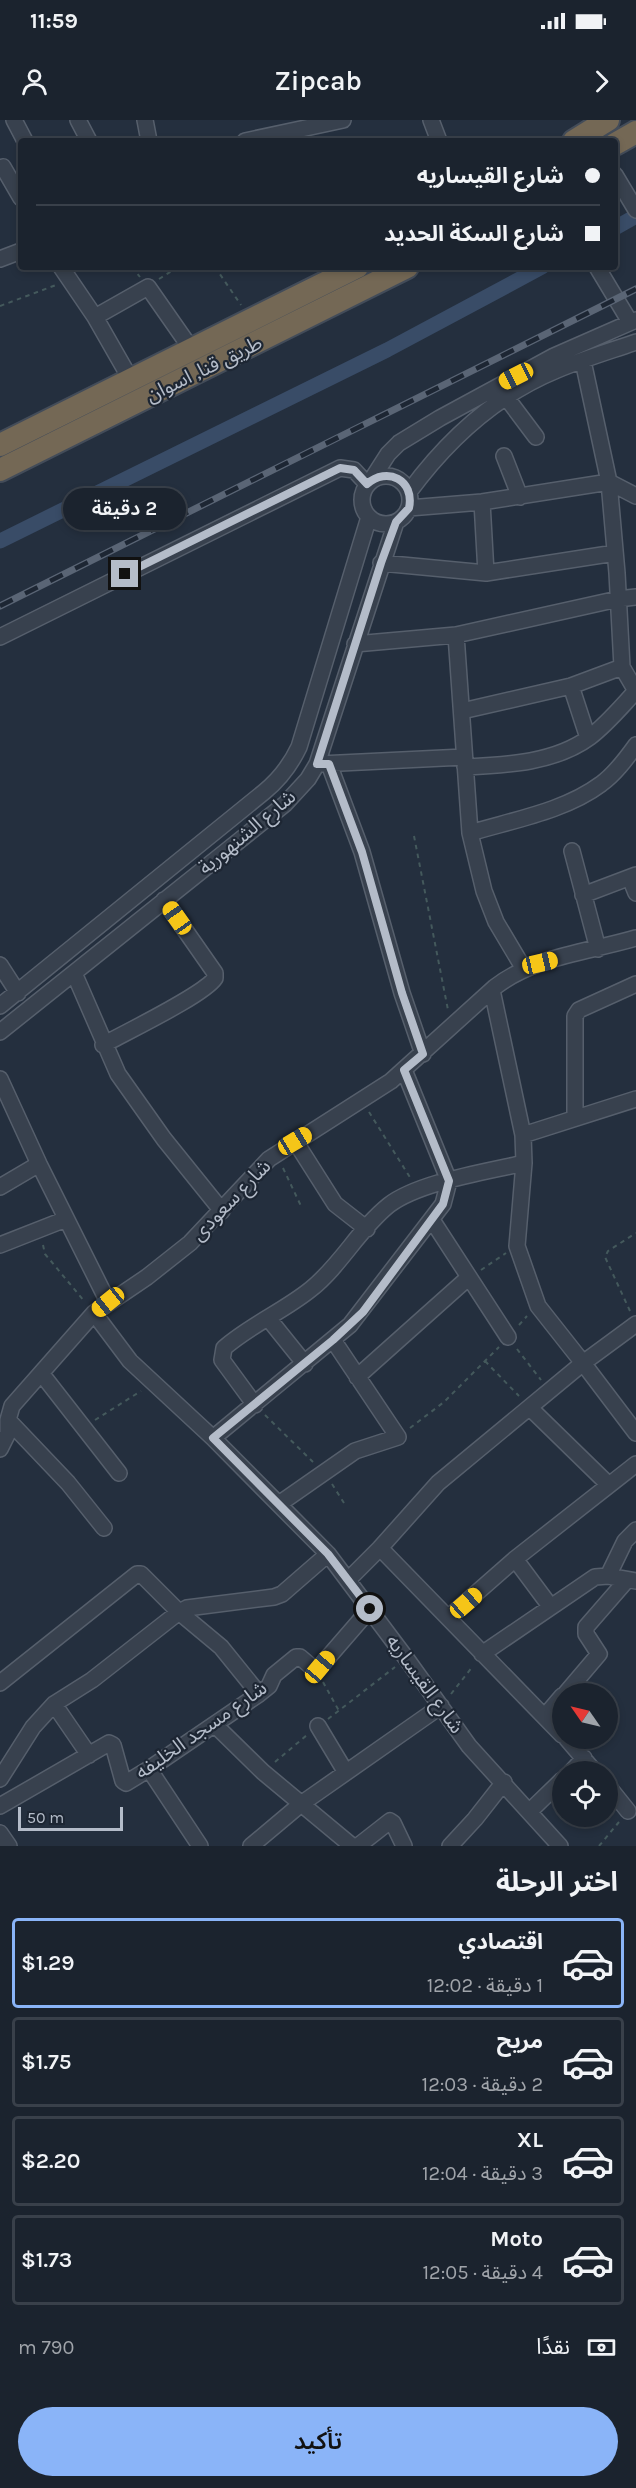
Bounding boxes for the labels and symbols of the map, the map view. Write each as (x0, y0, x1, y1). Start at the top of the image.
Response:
street label: طريق قنا, اسوان (142, 331, 266, 408)
car (496, 360, 536, 392)
callout: 2 دقيقة (63, 487, 186, 529)
route end (111, 560, 138, 587)
street label: شارع الشنهورية (194, 785, 302, 882)
car (159, 898, 195, 938)
car (520, 950, 560, 976)
car (275, 1124, 315, 1158)
street label: شارع سعودى (187, 1155, 278, 1247)
car (88, 1284, 128, 1320)
car (447, 1584, 485, 1622)
route start (356, 1595, 383, 1622)
street label: شارع القيساريه (379, 1630, 468, 1740)
car (302, 1647, 338, 1687)
street label: شارع مسجد الخليفه (131, 1676, 273, 1786)
north arrow (552, 1683, 618, 1749)
scale bar (18, 1804, 123, 1832)

